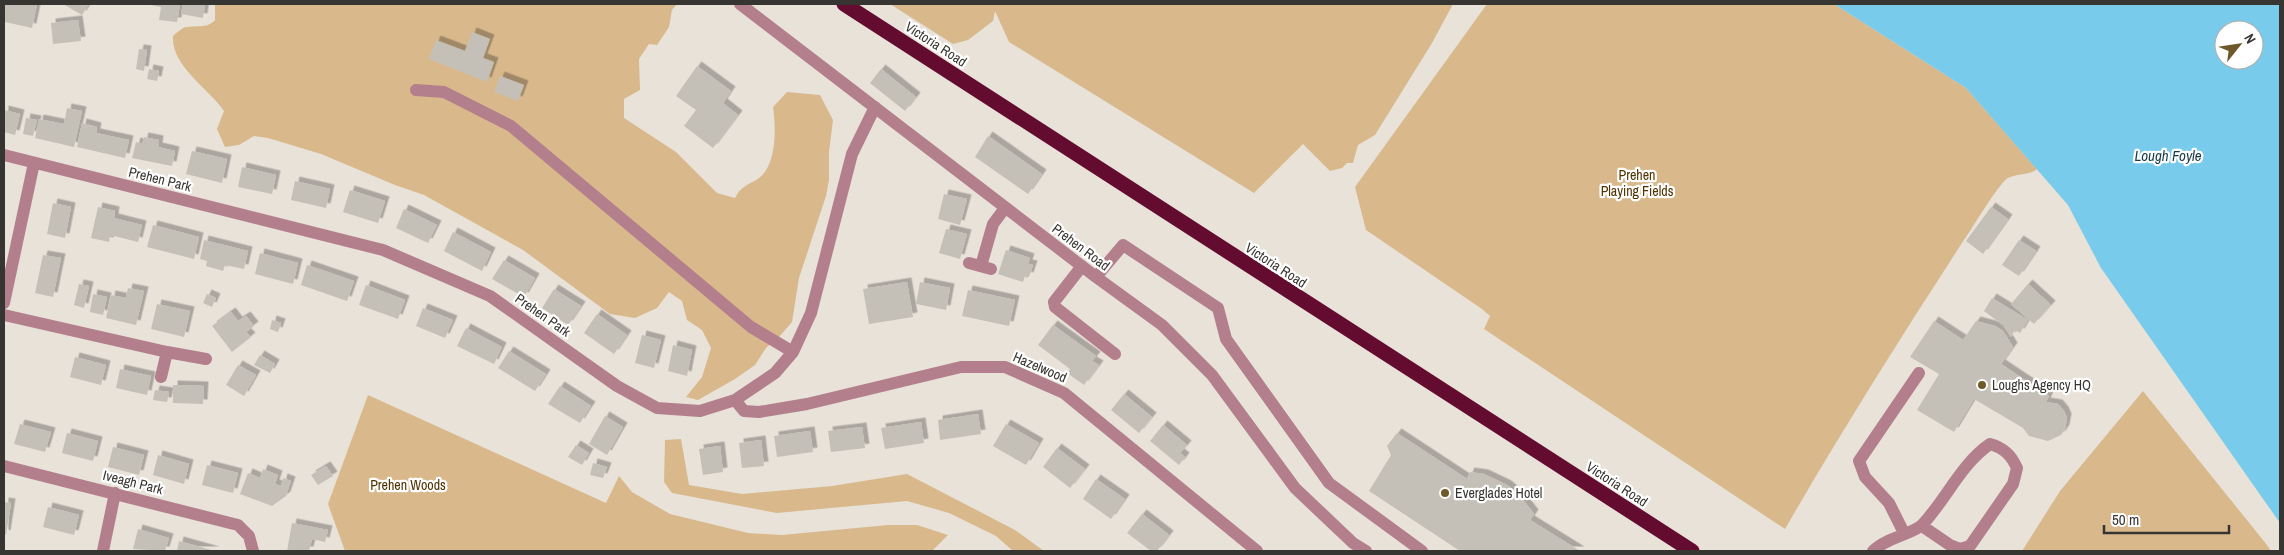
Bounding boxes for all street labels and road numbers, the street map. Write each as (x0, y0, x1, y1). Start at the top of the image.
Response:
street label: Victoria Road (902, 17, 970, 71)
street label: Prehen Park (127, 163, 193, 196)
street label: Prehen Road (1049, 219, 1113, 275)
street label: Victoria Road (1242, 238, 1310, 292)
street label: Prehen Park (512, 289, 575, 341)
street label: Hazelwood (1010, 348, 1070, 386)
street label: Victoria Road (1583, 457, 1651, 511)
street label: Iveagh Park (101, 466, 165, 498)

